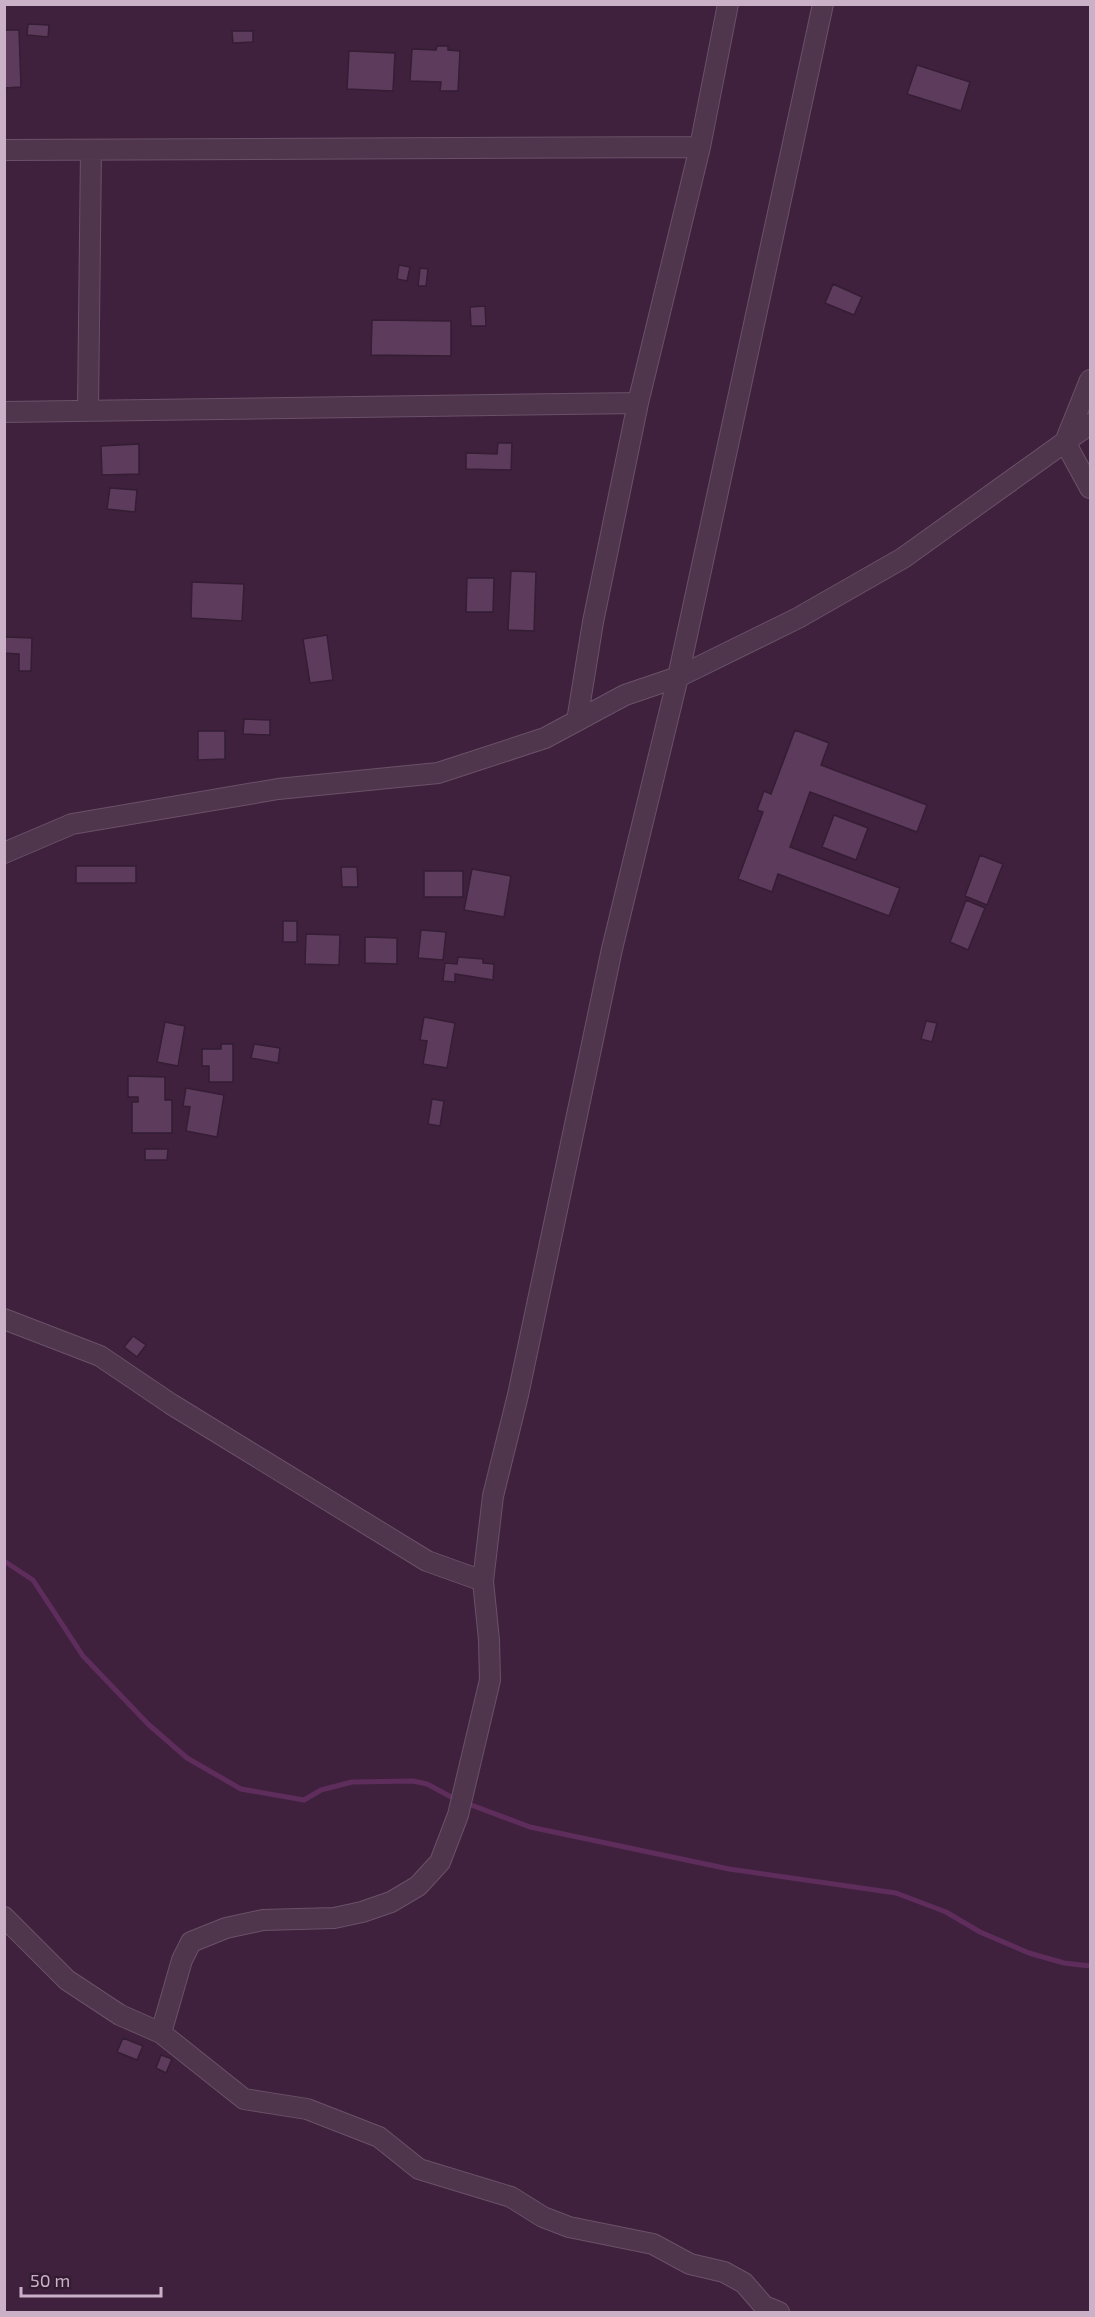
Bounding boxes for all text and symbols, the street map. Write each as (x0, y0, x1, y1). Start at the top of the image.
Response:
scale bar (21, 2260, 160, 2298)
text: 50 m (30, 2269, 70, 2291)

